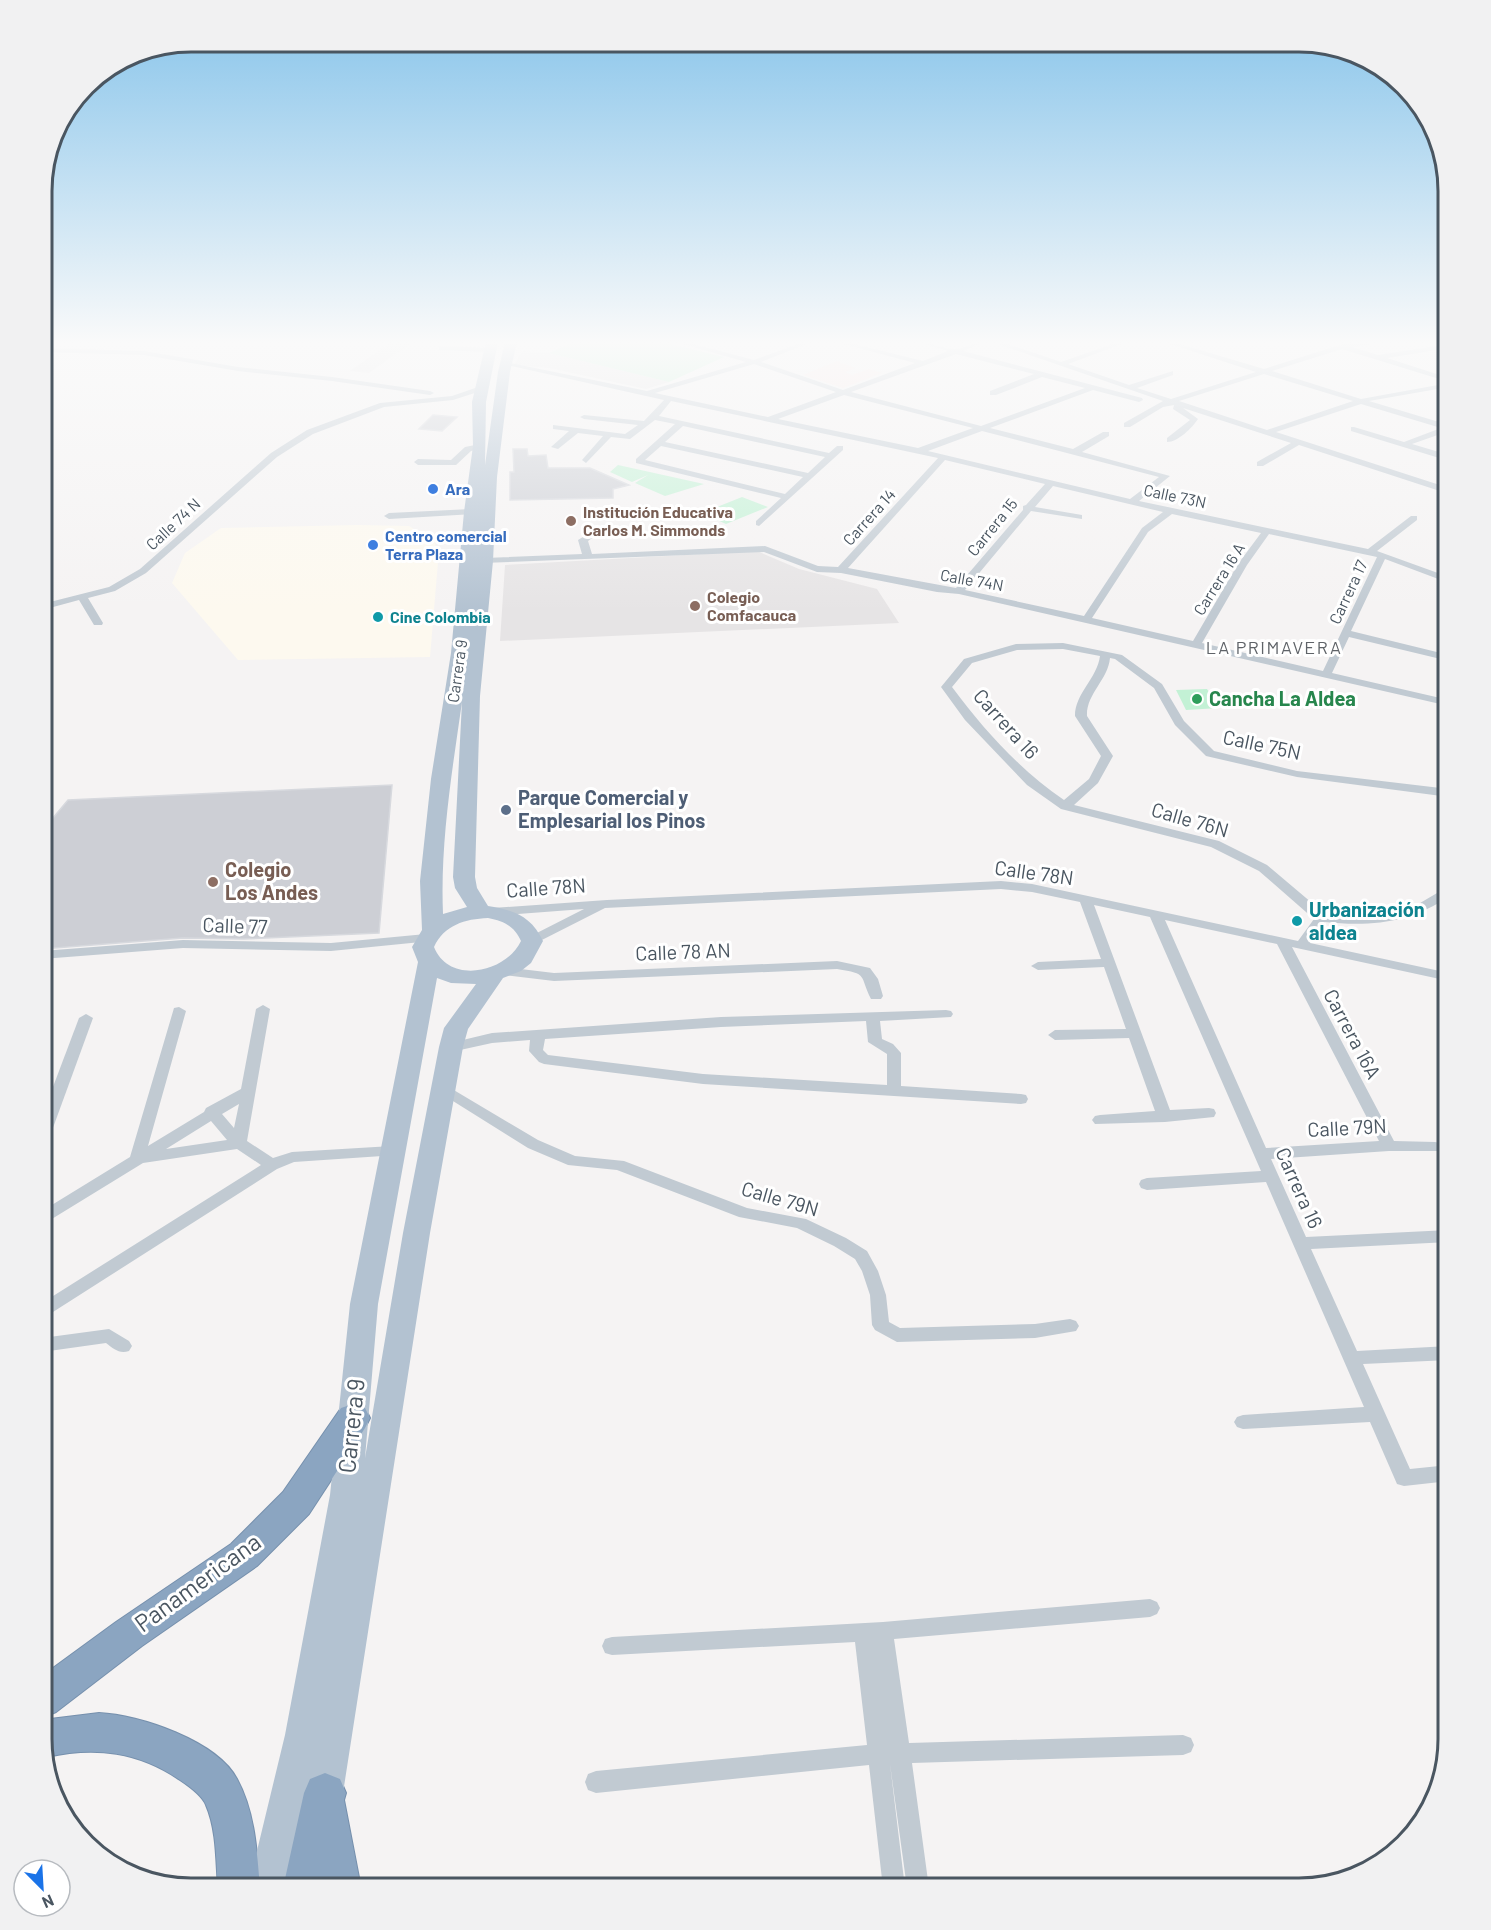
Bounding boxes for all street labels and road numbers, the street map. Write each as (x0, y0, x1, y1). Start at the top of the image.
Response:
street label: Calle 73N (1142, 480, 1208, 511)
street label: Carrera 14 (838, 484, 899, 549)
street label: Calle 74 N (142, 494, 204, 554)
street label: Carrera 15 (963, 494, 1021, 559)
street label: Carrera 16 A (1189, 539, 1248, 618)
street label: Carrera 17 (1325, 556, 1371, 627)
street label: Calle 74N (939, 565, 1005, 594)
street label: Carrera 9 (443, 638, 470, 704)
street label: Carrera 16 (969, 683, 1044, 763)
street label: Calle 75N (1221, 724, 1304, 764)
street label: Calle 76N (1149, 797, 1232, 842)
street label: Calle 78N (993, 855, 1075, 889)
street label: Calle 78N (505, 872, 586, 902)
street label: Calle 77 (202, 912, 268, 938)
street label: Calle 78 AN (635, 937, 731, 965)
street label: Carrera 16A (1319, 985, 1387, 1083)
street label: Calle 79N (1307, 1113, 1387, 1141)
street label: Carrera 16 (1271, 1143, 1328, 1232)
street label: Calle 79N (739, 1176, 822, 1221)
street label: Carrera 9 (331, 1377, 370, 1475)
street label: Panamericana (128, 1526, 266, 1637)

